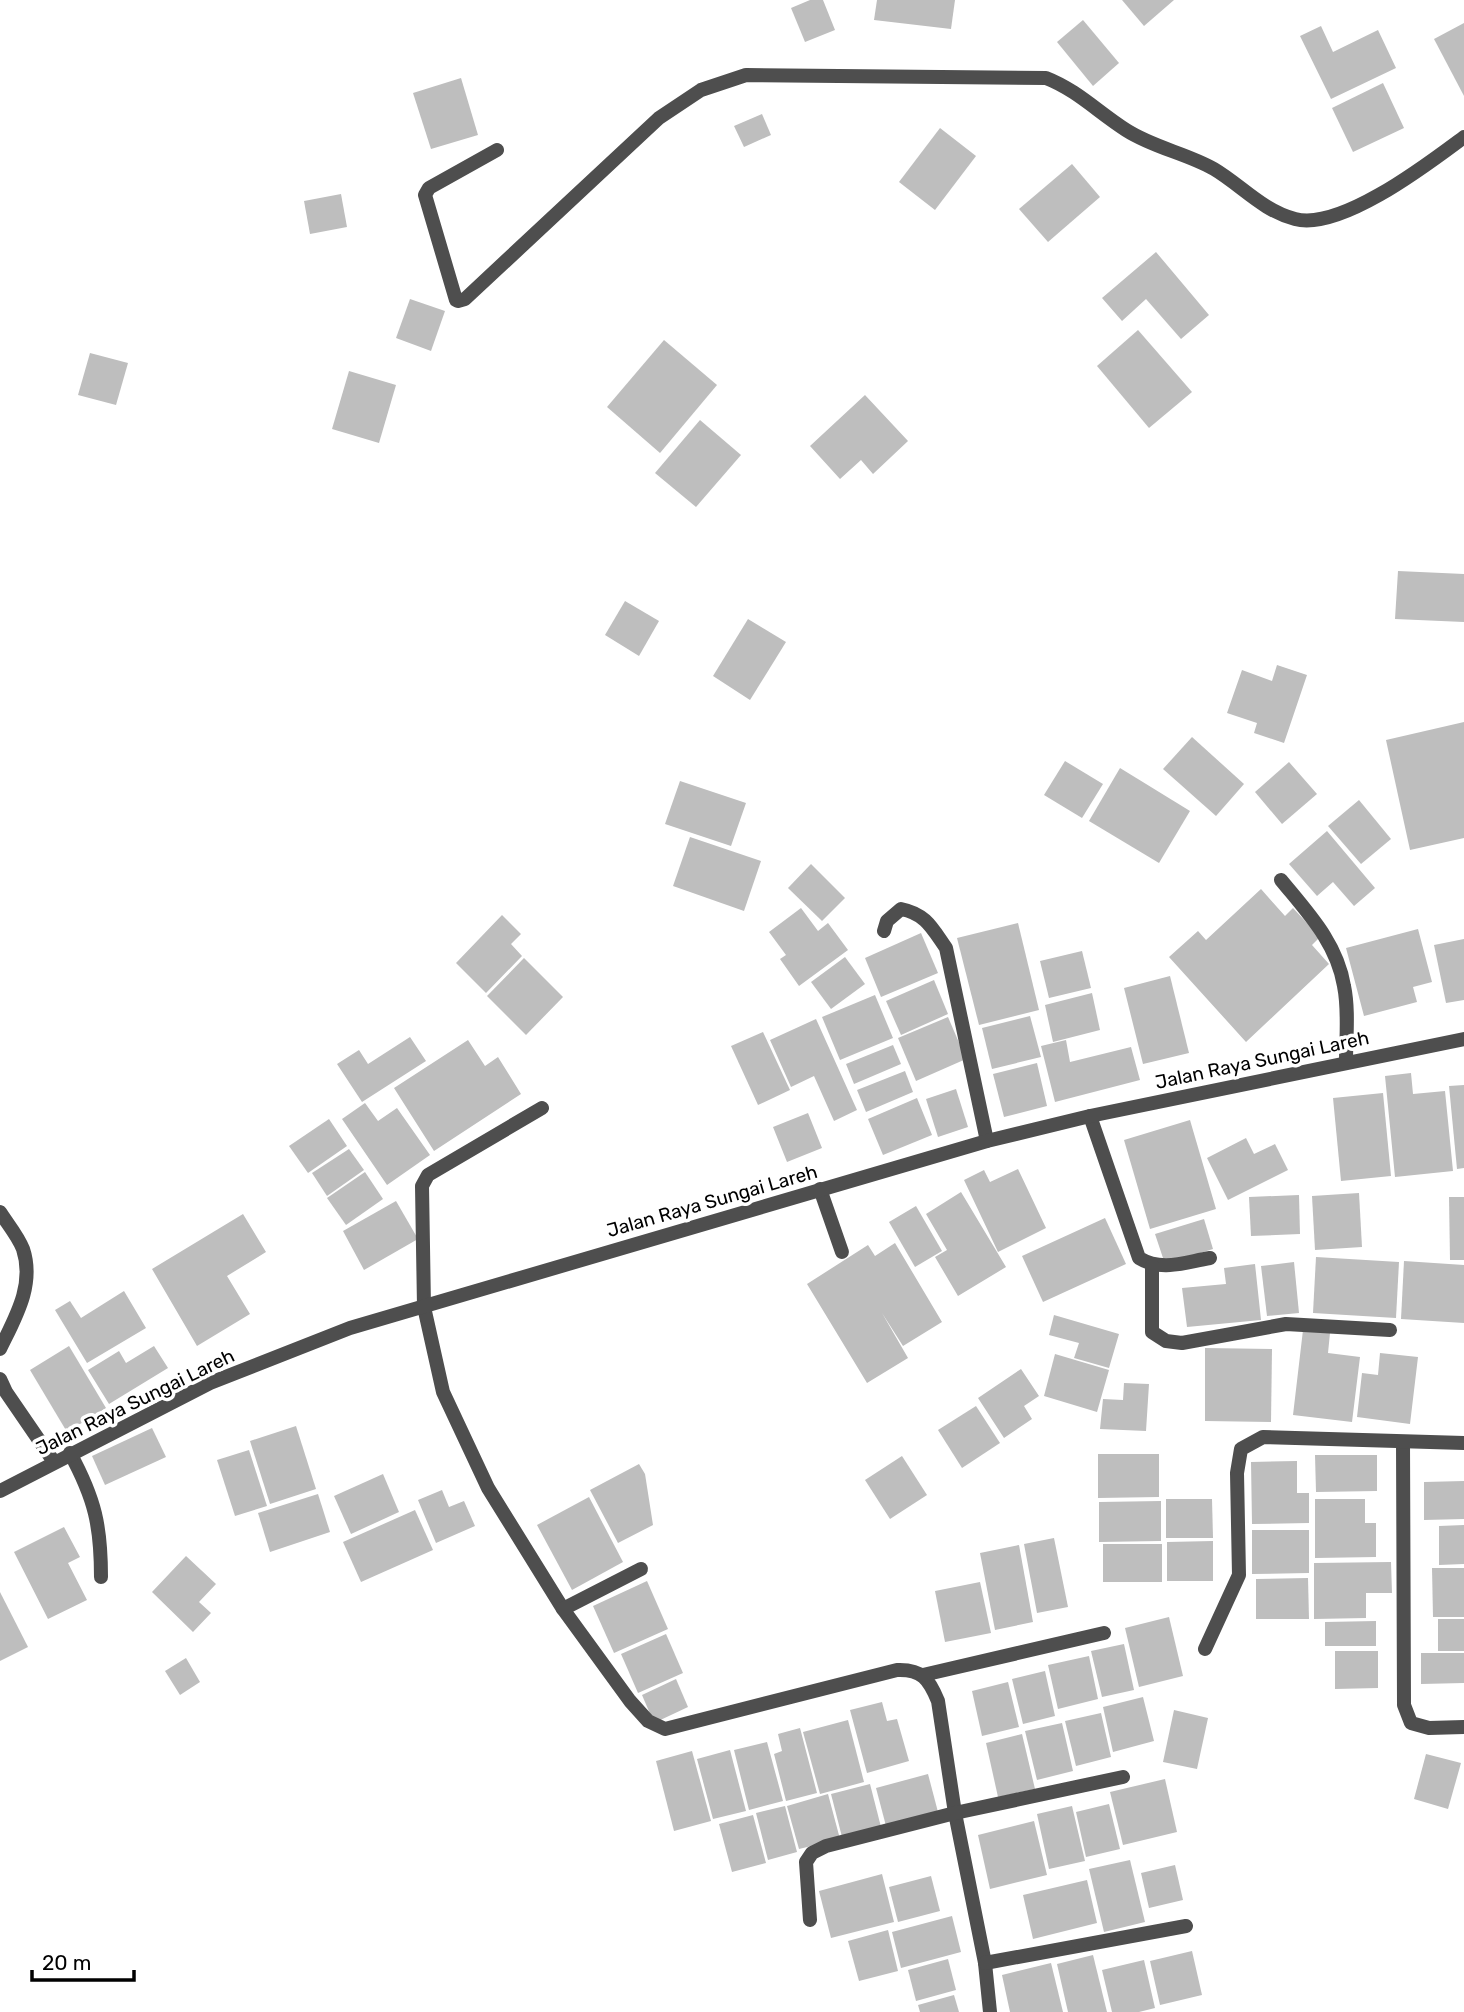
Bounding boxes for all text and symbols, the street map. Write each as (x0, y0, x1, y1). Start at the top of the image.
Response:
street label: Jalan Raya Sungai Lareh (1153, 1026, 1371, 1094)
street label: Jalan Raya Sungai Lareh (604, 1160, 820, 1242)
street label: Jalan Raya Sungai Lareh (32, 1344, 238, 1460)
scale bar (32, 1938, 133, 1982)
text: 20 m (42, 1950, 91, 1975)

